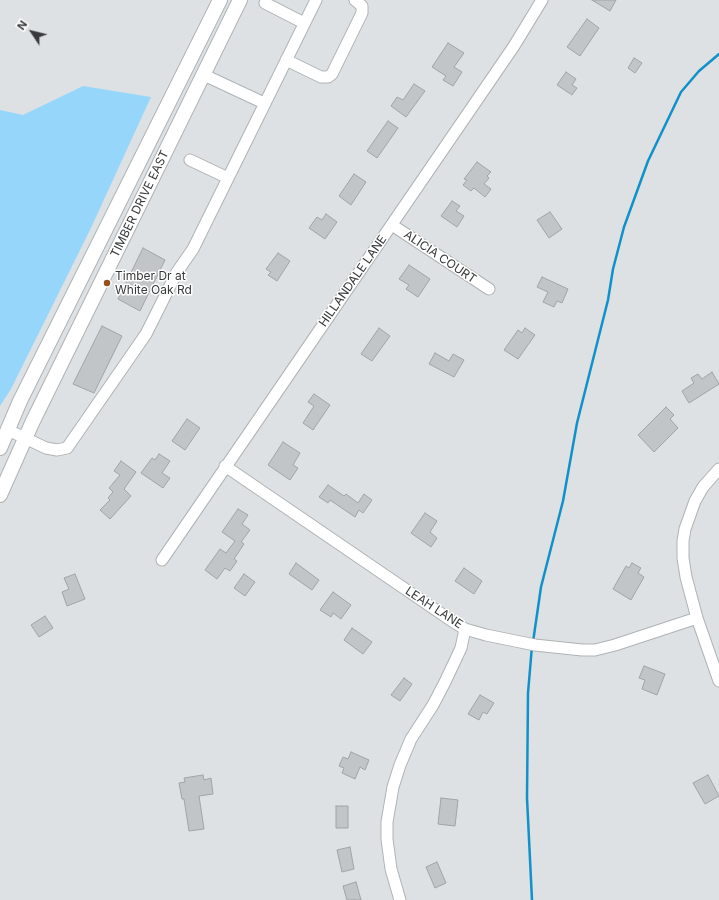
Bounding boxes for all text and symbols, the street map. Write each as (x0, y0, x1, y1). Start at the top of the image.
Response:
north arrow (12, 12, 52, 52)
text: N (14, 18, 30, 33)
street label: TIMBER DRIVE EAST (108, 148, 172, 260)
street label: ALICIA COURT (401, 227, 479, 287)
street label: HILLANDALE LANE (316, 233, 390, 329)
place label: Timber Dr at White Oak Rd (115, 269, 192, 297)
marker: Timber Dr at White Oak Rd (102, 278, 112, 288)
street label: LEAH LANE (402, 584, 466, 632)

